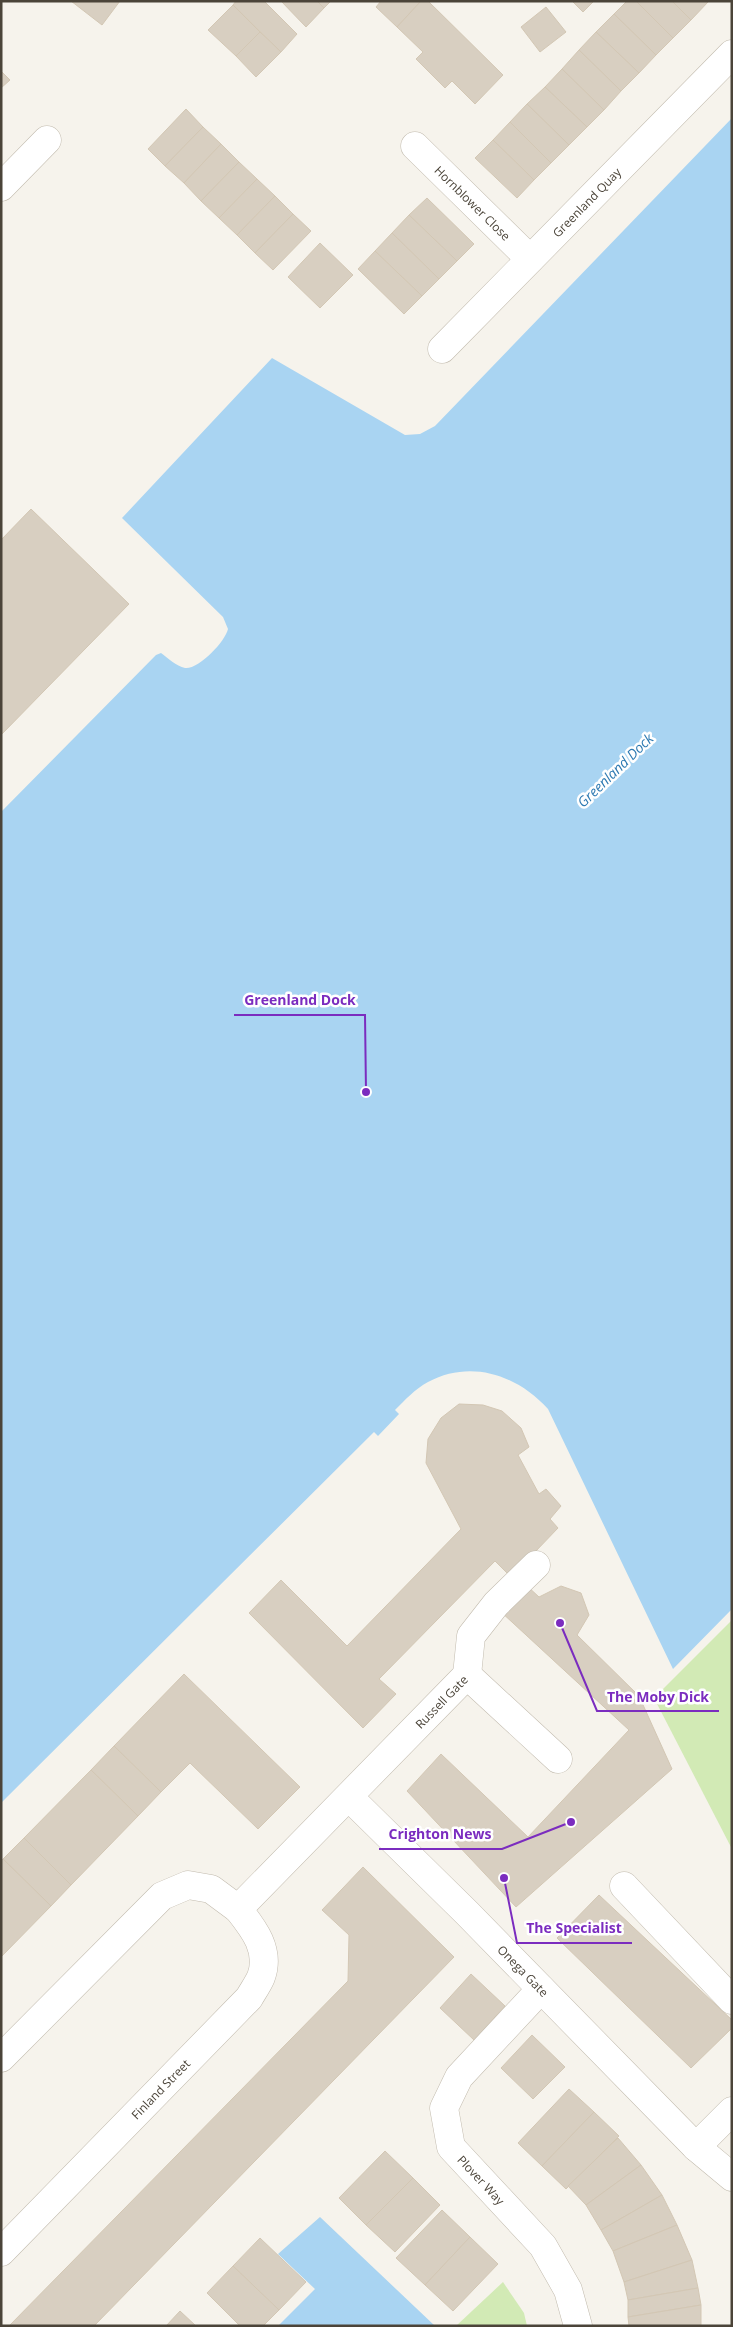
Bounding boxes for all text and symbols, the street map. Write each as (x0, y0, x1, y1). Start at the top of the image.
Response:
street label: Hornblower Close (431, 162, 515, 244)
street label: Greenland Quay (548, 163, 625, 241)
water label: Greenland Dock (573, 728, 658, 811)
callout: Greenland Dock (234, 986, 365, 1015)
text: Greenland Dock (244, 990, 356, 1009)
street label: Russell Gate (411, 1671, 471, 1732)
callout: The Moby Dick (597, 1682, 719, 1711)
text: The Moby Dick (607, 1687, 709, 1706)
callout: Crighton News (379, 1820, 502, 1849)
text: Crighton News (389, 1824, 491, 1843)
callout: The Specialist (517, 1914, 632, 1943)
text: The Specialist (526, 1918, 622, 1937)
street label: Onega Gate (494, 1941, 553, 2000)
street label: Finland Street (127, 2055, 194, 2123)
street label: Plover Way (454, 2151, 509, 2209)

